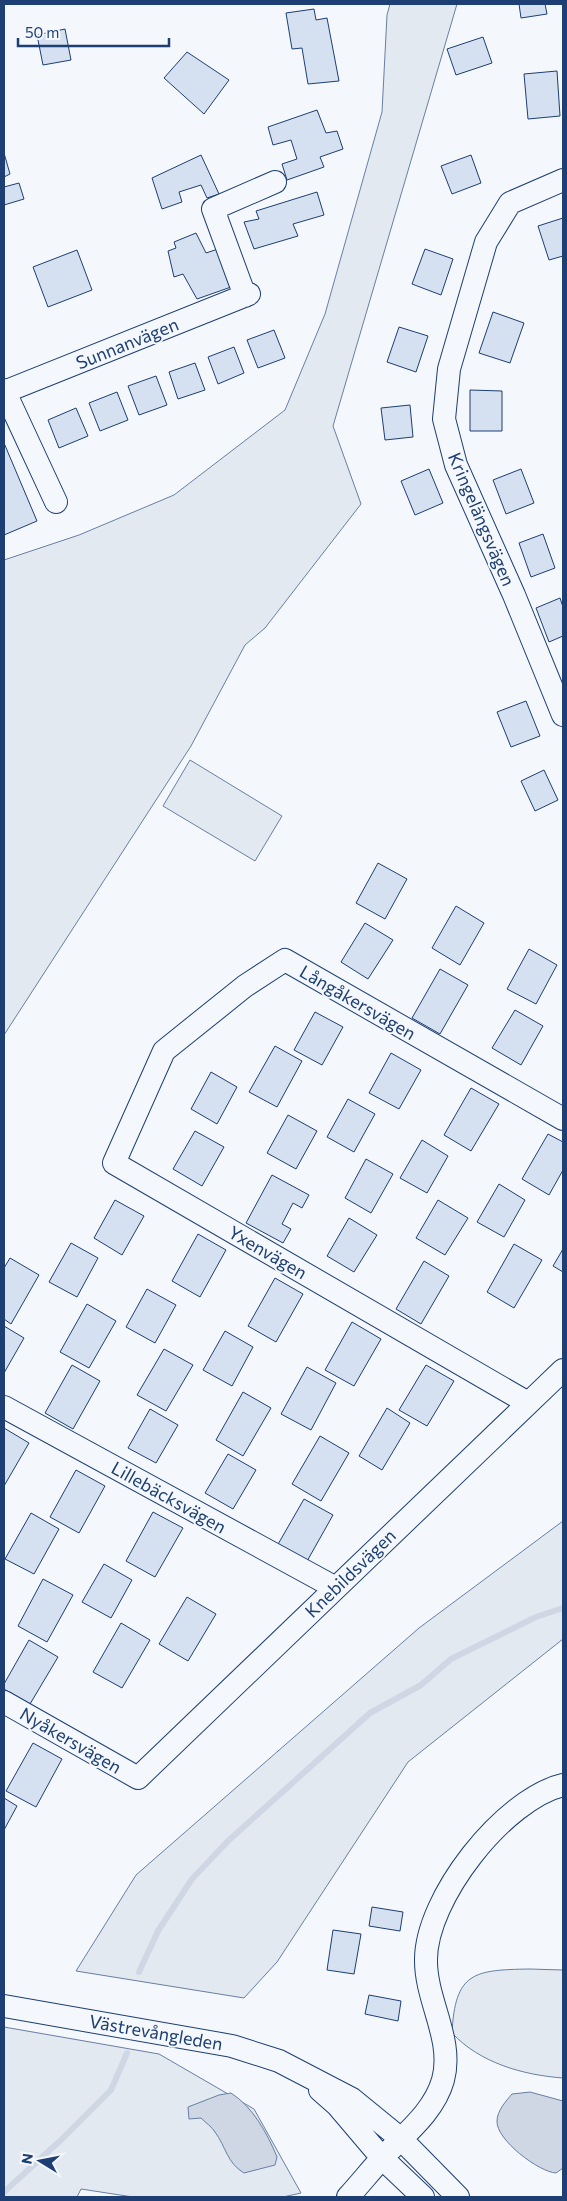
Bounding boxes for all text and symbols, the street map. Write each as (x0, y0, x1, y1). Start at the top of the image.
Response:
scale bar (18, 15, 169, 47)
text: 50 m (25, 23, 59, 41)
street label: Sunnanvägen (73, 312, 181, 374)
street label: Kringelängsvägen (444, 449, 520, 589)
street label: Långåkersvägen (296, 960, 420, 1044)
street label: Yxenvägen (225, 1221, 311, 1283)
street label: Lillebäcksvägen (108, 1456, 230, 1538)
street label: Knebildsvägen (300, 1524, 400, 1622)
street label: Nyåkersvägen (16, 1702, 126, 1778)
street label: Västrevångleden (88, 2009, 224, 2055)
north arrow (15, 2136, 65, 2186)
text: N (17, 2152, 36, 2165)

